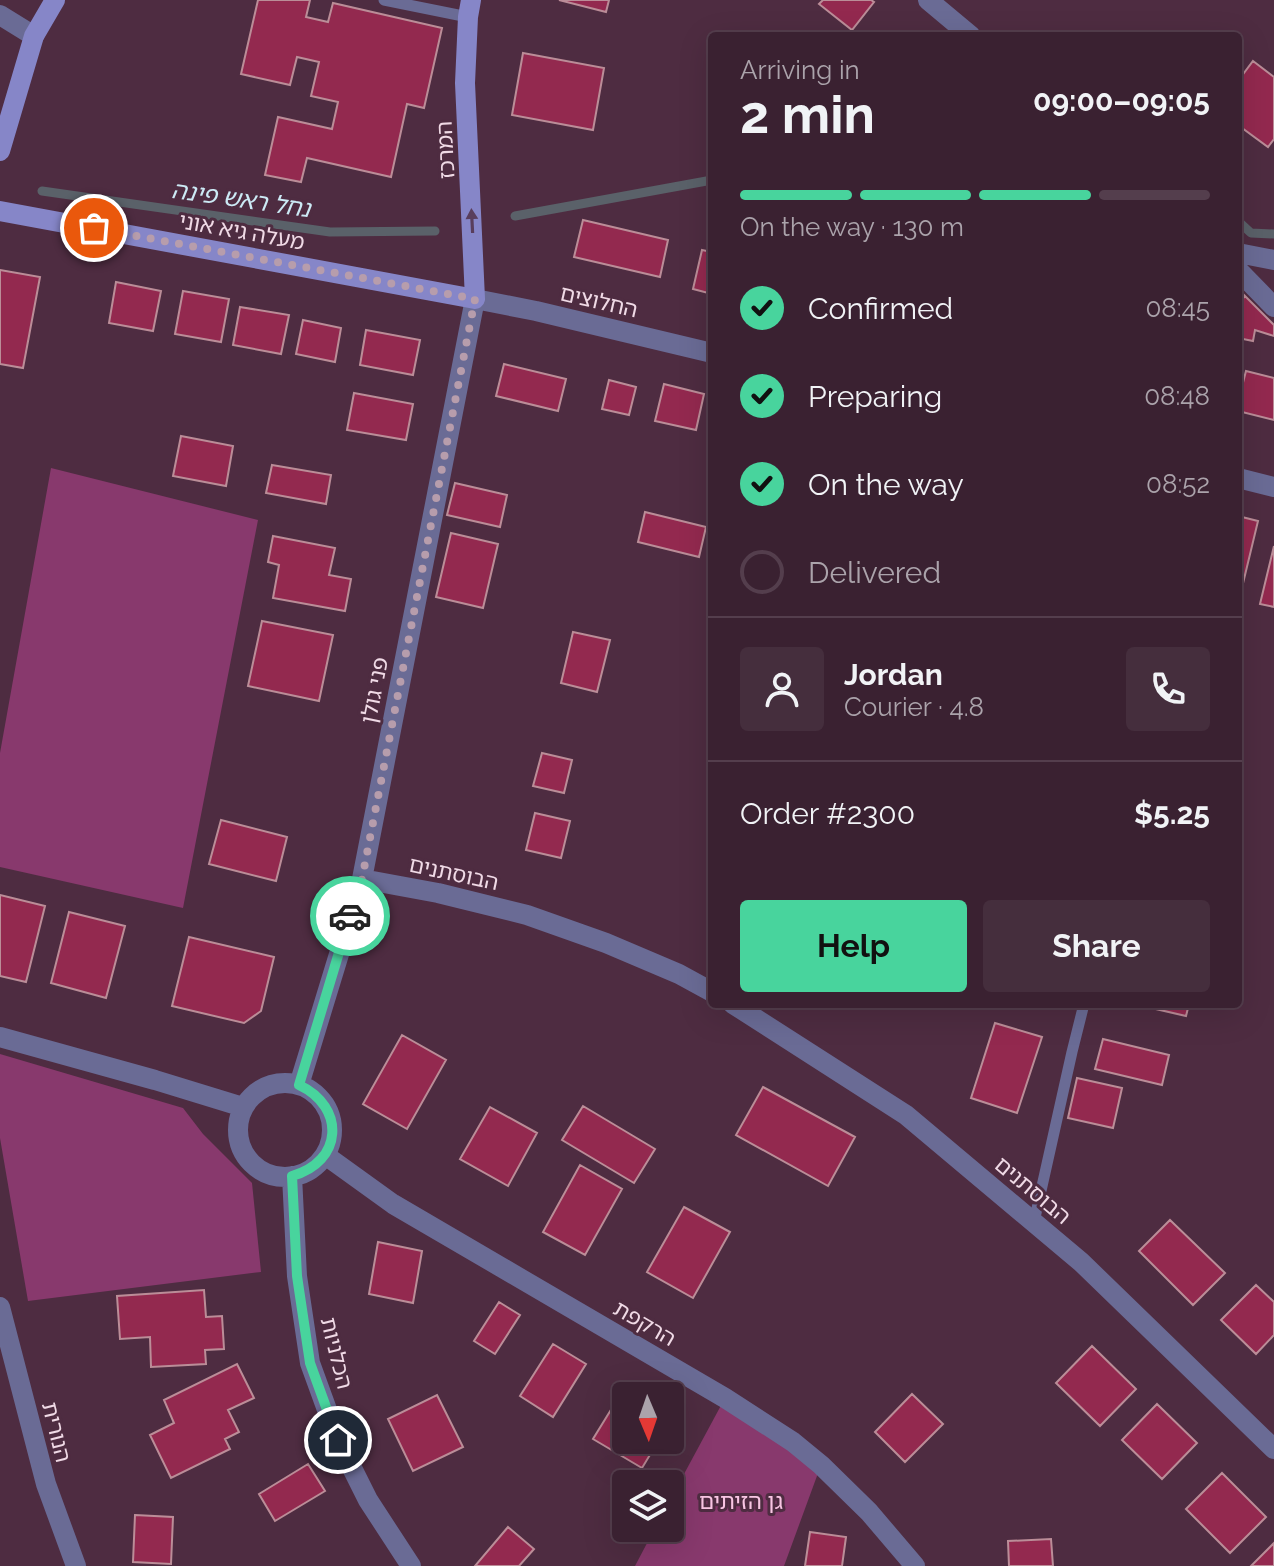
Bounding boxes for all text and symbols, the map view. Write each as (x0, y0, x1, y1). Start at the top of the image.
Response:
text: Arriving in (740, 55, 860, 85)
text: 09:00–09:05 (1033, 83, 1210, 118)
text: 2 min (740, 84, 875, 145)
street label: המרכז (431, 120, 459, 180)
water label: נחל ראש פינה (170, 175, 314, 223)
pin (60, 194, 128, 262)
icon: bag (72, 206, 116, 250)
street label: מעלה גיא אוני (177, 207, 307, 255)
one-way arrow (465, 208, 478, 233)
text: On the way · 130 m (740, 212, 964, 242)
street label: החלוצים (558, 279, 640, 323)
icon: check (740, 286, 784, 330)
text: Confirmed (808, 291, 953, 326)
text: 08:45 (1145, 293, 1210, 323)
icon: check (740, 374, 784, 418)
text: Preparing (808, 379, 942, 414)
text: 08:48 (1144, 381, 1210, 411)
icon: check (740, 462, 784, 506)
text: On the way (808, 467, 964, 502)
text: 08:52 (1146, 469, 1210, 499)
text: Delivered (808, 555, 941, 590)
button: person (740, 647, 824, 731)
button: phone (1126, 647, 1210, 731)
street label: פני גולן (355, 655, 393, 725)
text: Jordan (844, 657, 943, 692)
text: Courier · 4.8 (844, 692, 984, 722)
text: Order #2300 (740, 796, 915, 831)
text: $5.25 (1134, 796, 1210, 831)
street label: הבוסתנים (407, 851, 501, 895)
courier (310, 876, 390, 956)
icon: car (328, 894, 372, 938)
button: Help (740, 900, 967, 992)
button: Share (983, 900, 1210, 992)
street label: הבוסתנים (990, 1151, 1076, 1229)
street label: הרקפת (609, 1295, 681, 1351)
street label: הכלניות (316, 1315, 358, 1391)
north arrow (612, 1382, 684, 1454)
map controls (612, 1382, 684, 1542)
street label: הנורית (37, 1399, 77, 1465)
pin (304, 1406, 372, 1474)
icon: home (316, 1418, 360, 1462)
button: layers (612, 1470, 684, 1542)
park label: גן הזיתים (699, 1488, 783, 1514)

